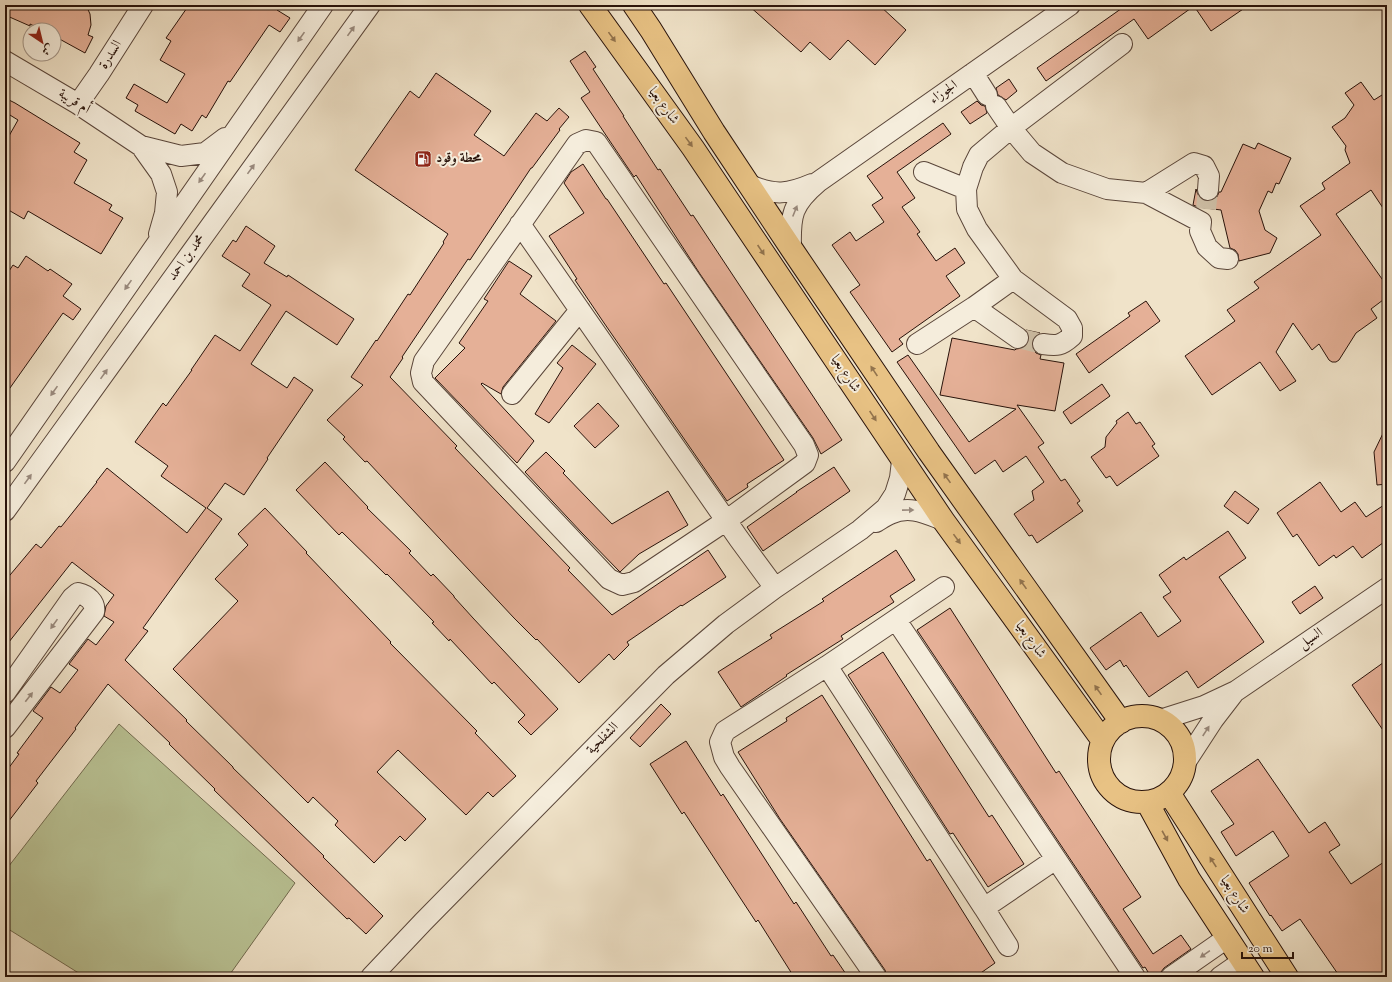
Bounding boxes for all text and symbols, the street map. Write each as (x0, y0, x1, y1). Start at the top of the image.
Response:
north arrow (22, 22, 62, 62)
one-way arrow (347, 25, 355, 36)
one-way arrow (297, 32, 305, 42)
one-way arrow (608, 32, 616, 42)
street label: السدرة (94, 37, 128, 73)
text: ش (38, 40, 56, 59)
street label: الجوزاء (926, 76, 962, 110)
street label: أم قريبة (54, 83, 96, 121)
street label: شارع بعيا (643, 83, 683, 129)
one-way arrow (685, 137, 693, 148)
fuel station icon: محطة وقود (413, 149, 433, 169)
place label: محطة وقود (436, 149, 482, 169)
one-way arrow (247, 164, 255, 175)
one-way arrow (198, 173, 206, 183)
one-way arrow (792, 204, 798, 216)
street label: محمد بن احمد (163, 231, 211, 285)
one-way arrow (757, 245, 765, 255)
one-way arrow (124, 280, 132, 290)
street label: شارع بعيا (825, 351, 865, 397)
one-way arrow (870, 366, 878, 376)
one-way arrow (100, 368, 108, 379)
one-way arrow (50, 386, 58, 397)
one-way arrow (869, 410, 876, 422)
one-way arrow (943, 473, 951, 484)
one-way arrow (24, 474, 32, 484)
one-way arrow (902, 507, 915, 513)
one-way arrow (953, 533, 961, 544)
one-way arrow (1019, 579, 1027, 590)
street label: شارع بعيا (1010, 617, 1050, 663)
one-way arrow (50, 618, 58, 629)
street label: السيل (1295, 623, 1327, 655)
one-way arrow (1094, 685, 1102, 695)
one-way arrow (25, 691, 33, 702)
street label: الشفلحية (582, 718, 624, 760)
one-way arrow (1202, 725, 1210, 736)
one-way arrow (1162, 830, 1169, 842)
one-way arrow (1209, 857, 1217, 867)
street label: شارع بعيا (1214, 872, 1254, 918)
scale bar (1242, 934, 1293, 960)
text: 20 m (1248, 940, 1273, 958)
one-way arrow (1199, 950, 1210, 958)

